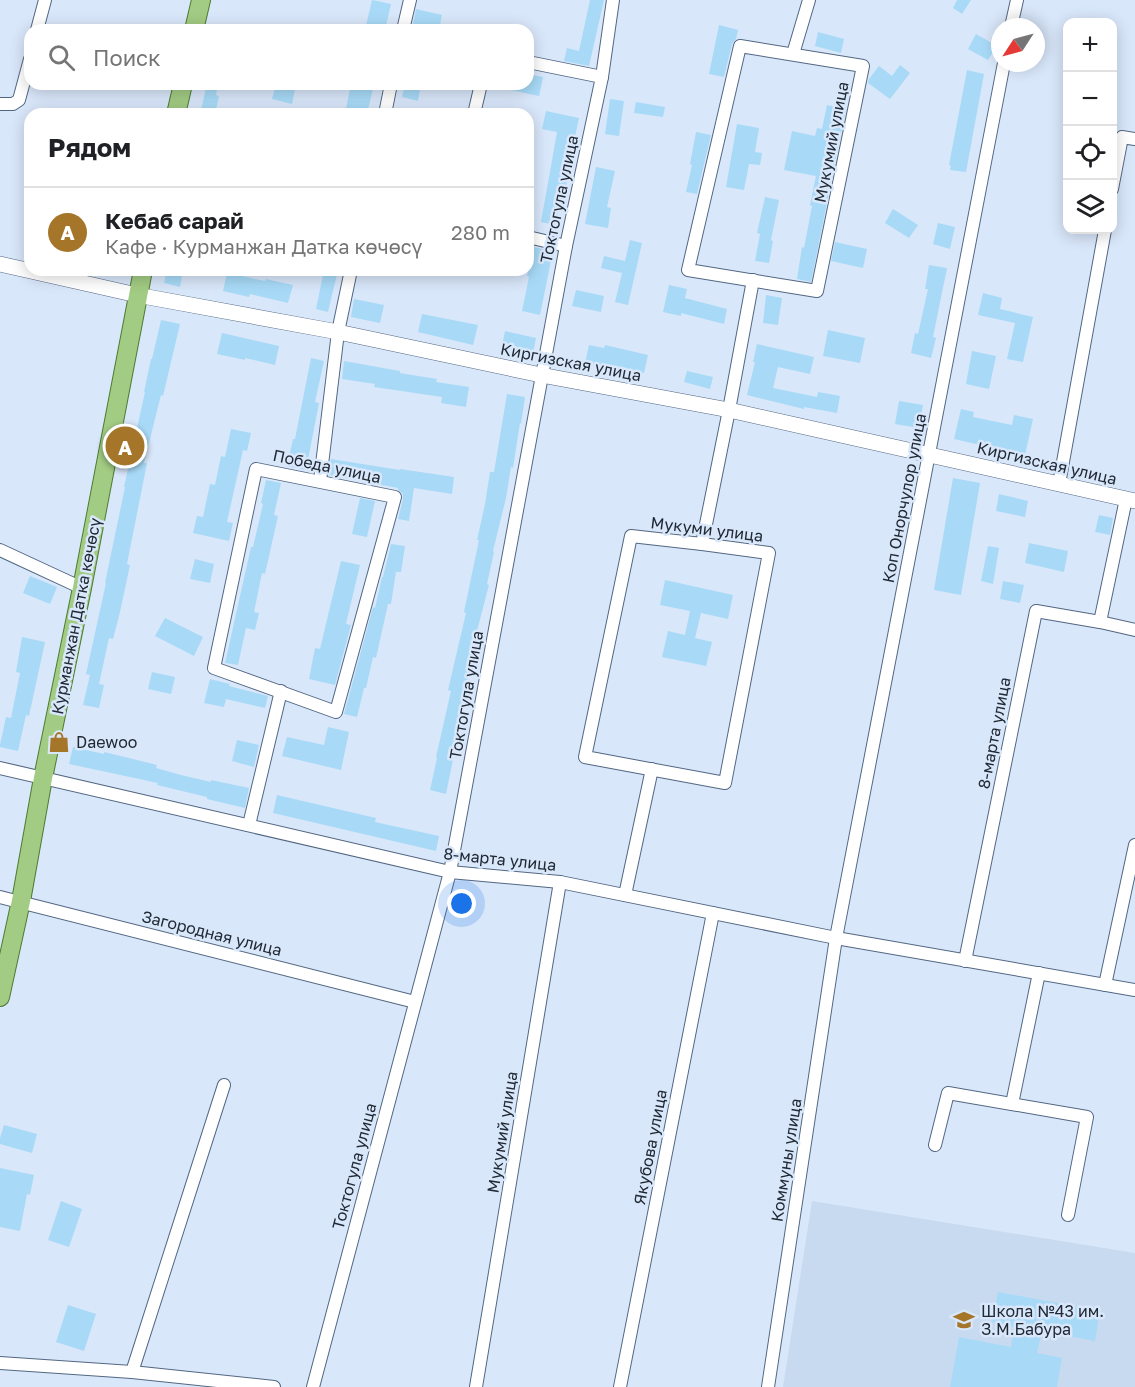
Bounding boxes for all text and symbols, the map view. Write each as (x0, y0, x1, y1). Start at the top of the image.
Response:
north arrow (991, 18, 1045, 72)
map controls (1063, 18, 1117, 234)
button: + (1063, 18, 1117, 72)
search box (24, 24, 534, 90)
icon: search (45, 41, 78, 74)
text: Поиск (93, 44, 161, 71)
button: − (1063, 72, 1117, 126)
street label: Мукумий улица (809, 80, 853, 204)
button: locate (1063, 126, 1117, 180)
text: Рядом (48, 132, 131, 163)
street label: Токтогула улица (536, 133, 582, 265)
button: layers (1063, 180, 1117, 234)
text: Кебаб сарай (105, 207, 244, 234)
text: A (60, 220, 75, 244)
text: 280 m (451, 220, 510, 244)
text: Кафе · Курманжан Датка көчөсү (105, 234, 422, 258)
street label: Киргизская улица (499, 339, 643, 385)
street label: Коп Онорчулор улица (878, 412, 930, 584)
pin: A (106, 424, 144, 468)
street label: Киргизская улица (975, 437, 1119, 489)
street label: Победа улица (271, 445, 383, 487)
street label: Мукуми улица (650, 512, 764, 546)
street label: Курманжан Датка көчөсү (47, 516, 105, 716)
street label: Токтогула улица (445, 629, 487, 761)
street label: 8-марта улица (973, 675, 1015, 791)
shop icon: Daewoo (47, 730, 71, 754)
place label: Daewoo (76, 732, 137, 752)
street label: 8-марта улица (443, 843, 557, 875)
your location (447, 889, 476, 918)
street label: Загородная улица (140, 906, 284, 960)
street label: Мукумий улица (483, 1070, 521, 1194)
street label: Якубова улица (629, 1087, 671, 1207)
street label: Коммуны улица (766, 1097, 806, 1223)
street label: Токтогула улица (327, 1101, 381, 1231)
place label: Школа №43 им. З.М.Бабура (981, 1301, 1104, 1339)
school or university icon: Школа №43 им. З.М.Бабура (952, 1308, 976, 1332)

